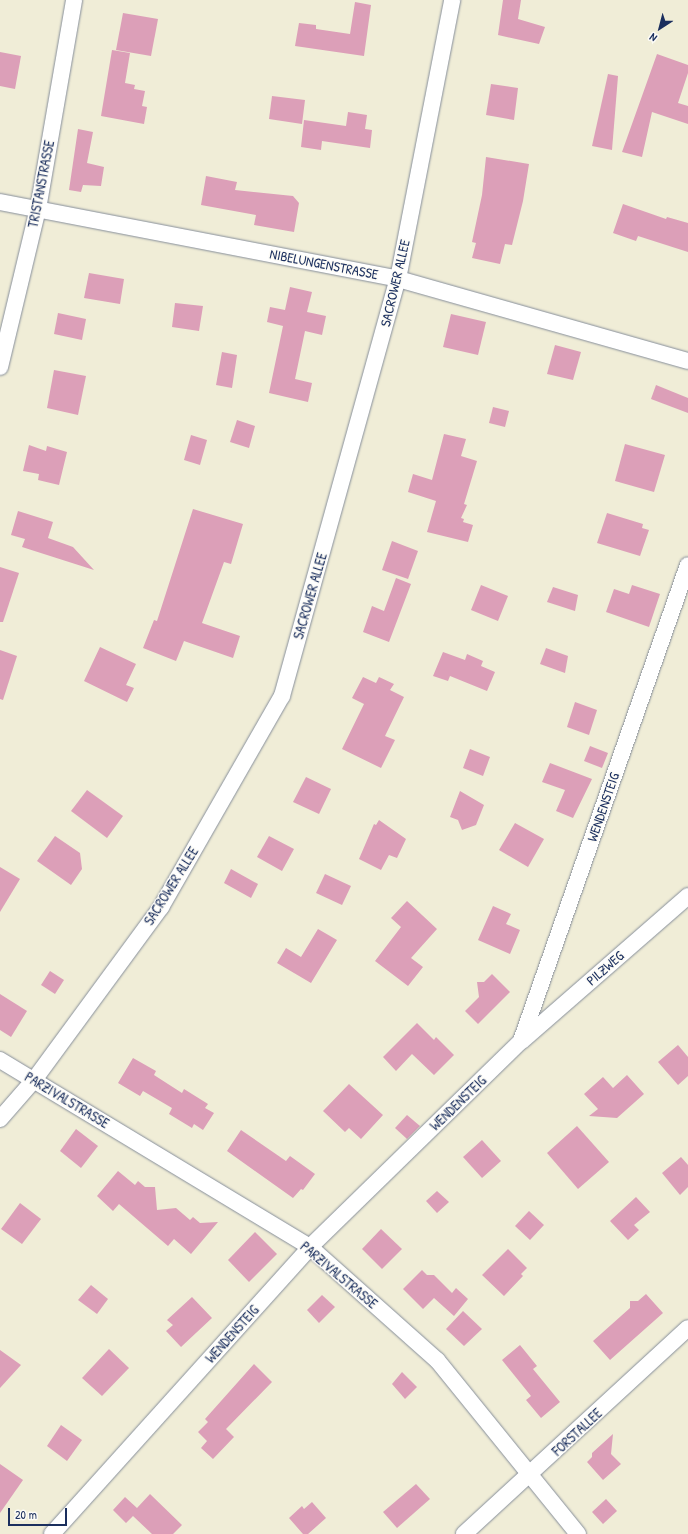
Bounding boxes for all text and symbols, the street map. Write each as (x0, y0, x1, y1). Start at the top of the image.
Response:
north arrow (640, 8, 680, 48)
text: N (646, 30, 659, 45)
street label: TRISTANSTRASSE (24, 139, 58, 229)
street label: SACROWER ALLEE (377, 238, 413, 328)
street label: NIBELUNGENSTRASSE (268, 245, 380, 283)
street label: SACROWER ALLEE (290, 551, 330, 641)
street label: WENDENSTEIG (583, 770, 623, 844)
street label: SACROWER ALLEE (140, 844, 202, 928)
street label: PILZWEG (583, 947, 627, 989)
street label: PARZIVALSTRASSE (22, 1068, 112, 1132)
street label: WENDENSTEIG (426, 1072, 490, 1134)
street label: PARZIVALSTRASSE (297, 1238, 381, 1312)
street label: WENDENSTEIG (202, 1302, 262, 1366)
street label: FORSTALLEE (549, 1405, 605, 1459)
scale bar (10, 1500, 69, 1526)
text: 20 m (15, 1506, 37, 1523)

